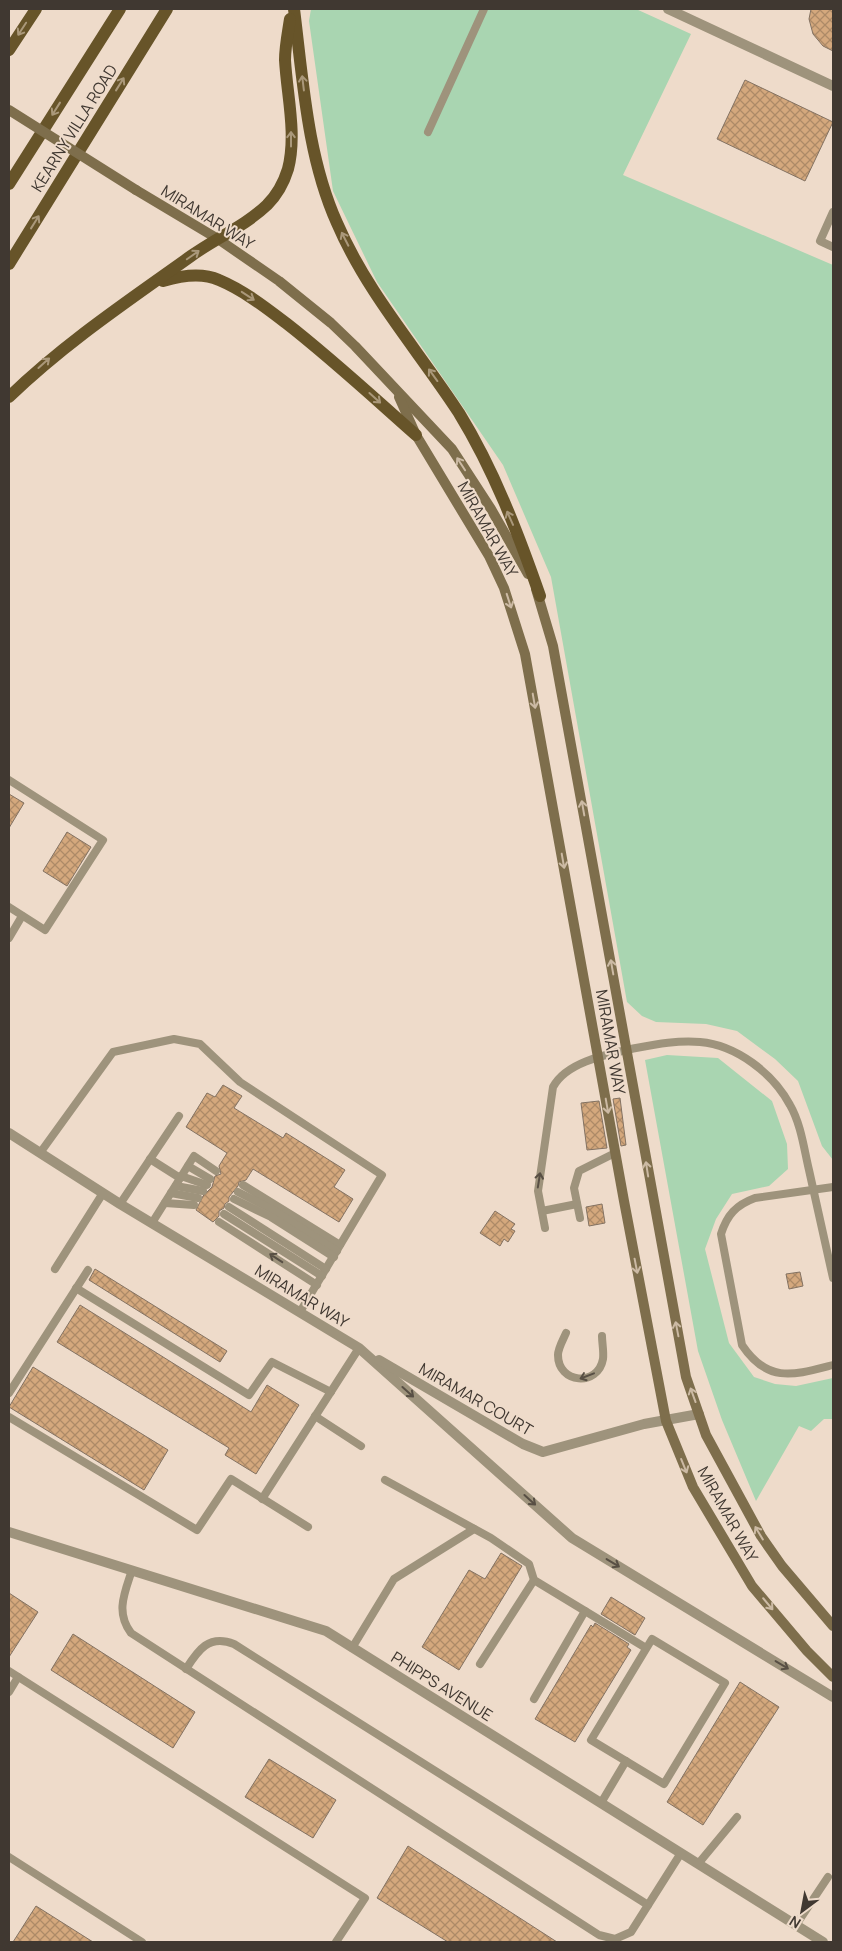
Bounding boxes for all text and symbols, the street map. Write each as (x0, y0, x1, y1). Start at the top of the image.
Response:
one-way arrow (17, 22, 27, 36)
street label: KEARNY VILLA ROAD (26, 60, 122, 196)
one-way arrow (298, 75, 308, 91)
one-way arrow (116, 78, 126, 92)
one-way arrow (51, 102, 61, 116)
one-way arrow (286, 131, 296, 147)
street label: MIRAMAR WAY (157, 180, 259, 255)
one-way arrow (30, 216, 40, 230)
one-way arrow (340, 232, 349, 247)
one-way arrow (185, 250, 199, 260)
one-way arrow (241, 292, 255, 302)
one-way arrow (38, 358, 51, 369)
one-way arrow (428, 368, 438, 382)
one-way arrow (368, 392, 381, 404)
one-way arrow (456, 457, 467, 471)
street label: MIRAMAR WAY (453, 477, 523, 581)
one-way arrow (505, 511, 515, 526)
one-way arrow (504, 592, 514, 608)
one-way arrow (529, 693, 539, 709)
one-way arrow (578, 800, 587, 816)
one-way arrow (559, 853, 569, 869)
one-way arrow (607, 960, 617, 976)
street label: MIRAMAR WAY (591, 988, 631, 1096)
one-way arrow (603, 1097, 613, 1113)
one-way arrow (642, 1162, 652, 1178)
one-way arrow (535, 1173, 545, 1189)
one-way arrow (269, 1253, 283, 1263)
one-way arrow (631, 1257, 641, 1273)
street label: MIRAMAR WAY (251, 1259, 353, 1333)
one-way arrow (672, 1321, 681, 1337)
street label: MIRAMAR COURT (415, 1357, 537, 1441)
one-way arrow (580, 1372, 595, 1381)
one-way arrow (402, 1387, 415, 1398)
one-way arrow (688, 1388, 697, 1404)
one-way arrow (680, 1458, 690, 1473)
street label: MIRAMAR WAY (693, 1462, 763, 1566)
one-way arrow (523, 1494, 536, 1506)
one-way arrow (754, 1527, 764, 1541)
one-way arrow (606, 1558, 620, 1568)
one-way arrow (762, 1598, 773, 1611)
street label: PHIPPS AVENUE (387, 1646, 497, 1726)
one-way arrow (775, 1661, 789, 1671)
north arrow (777, 1886, 827, 1936)
text: N (786, 1912, 804, 1933)

